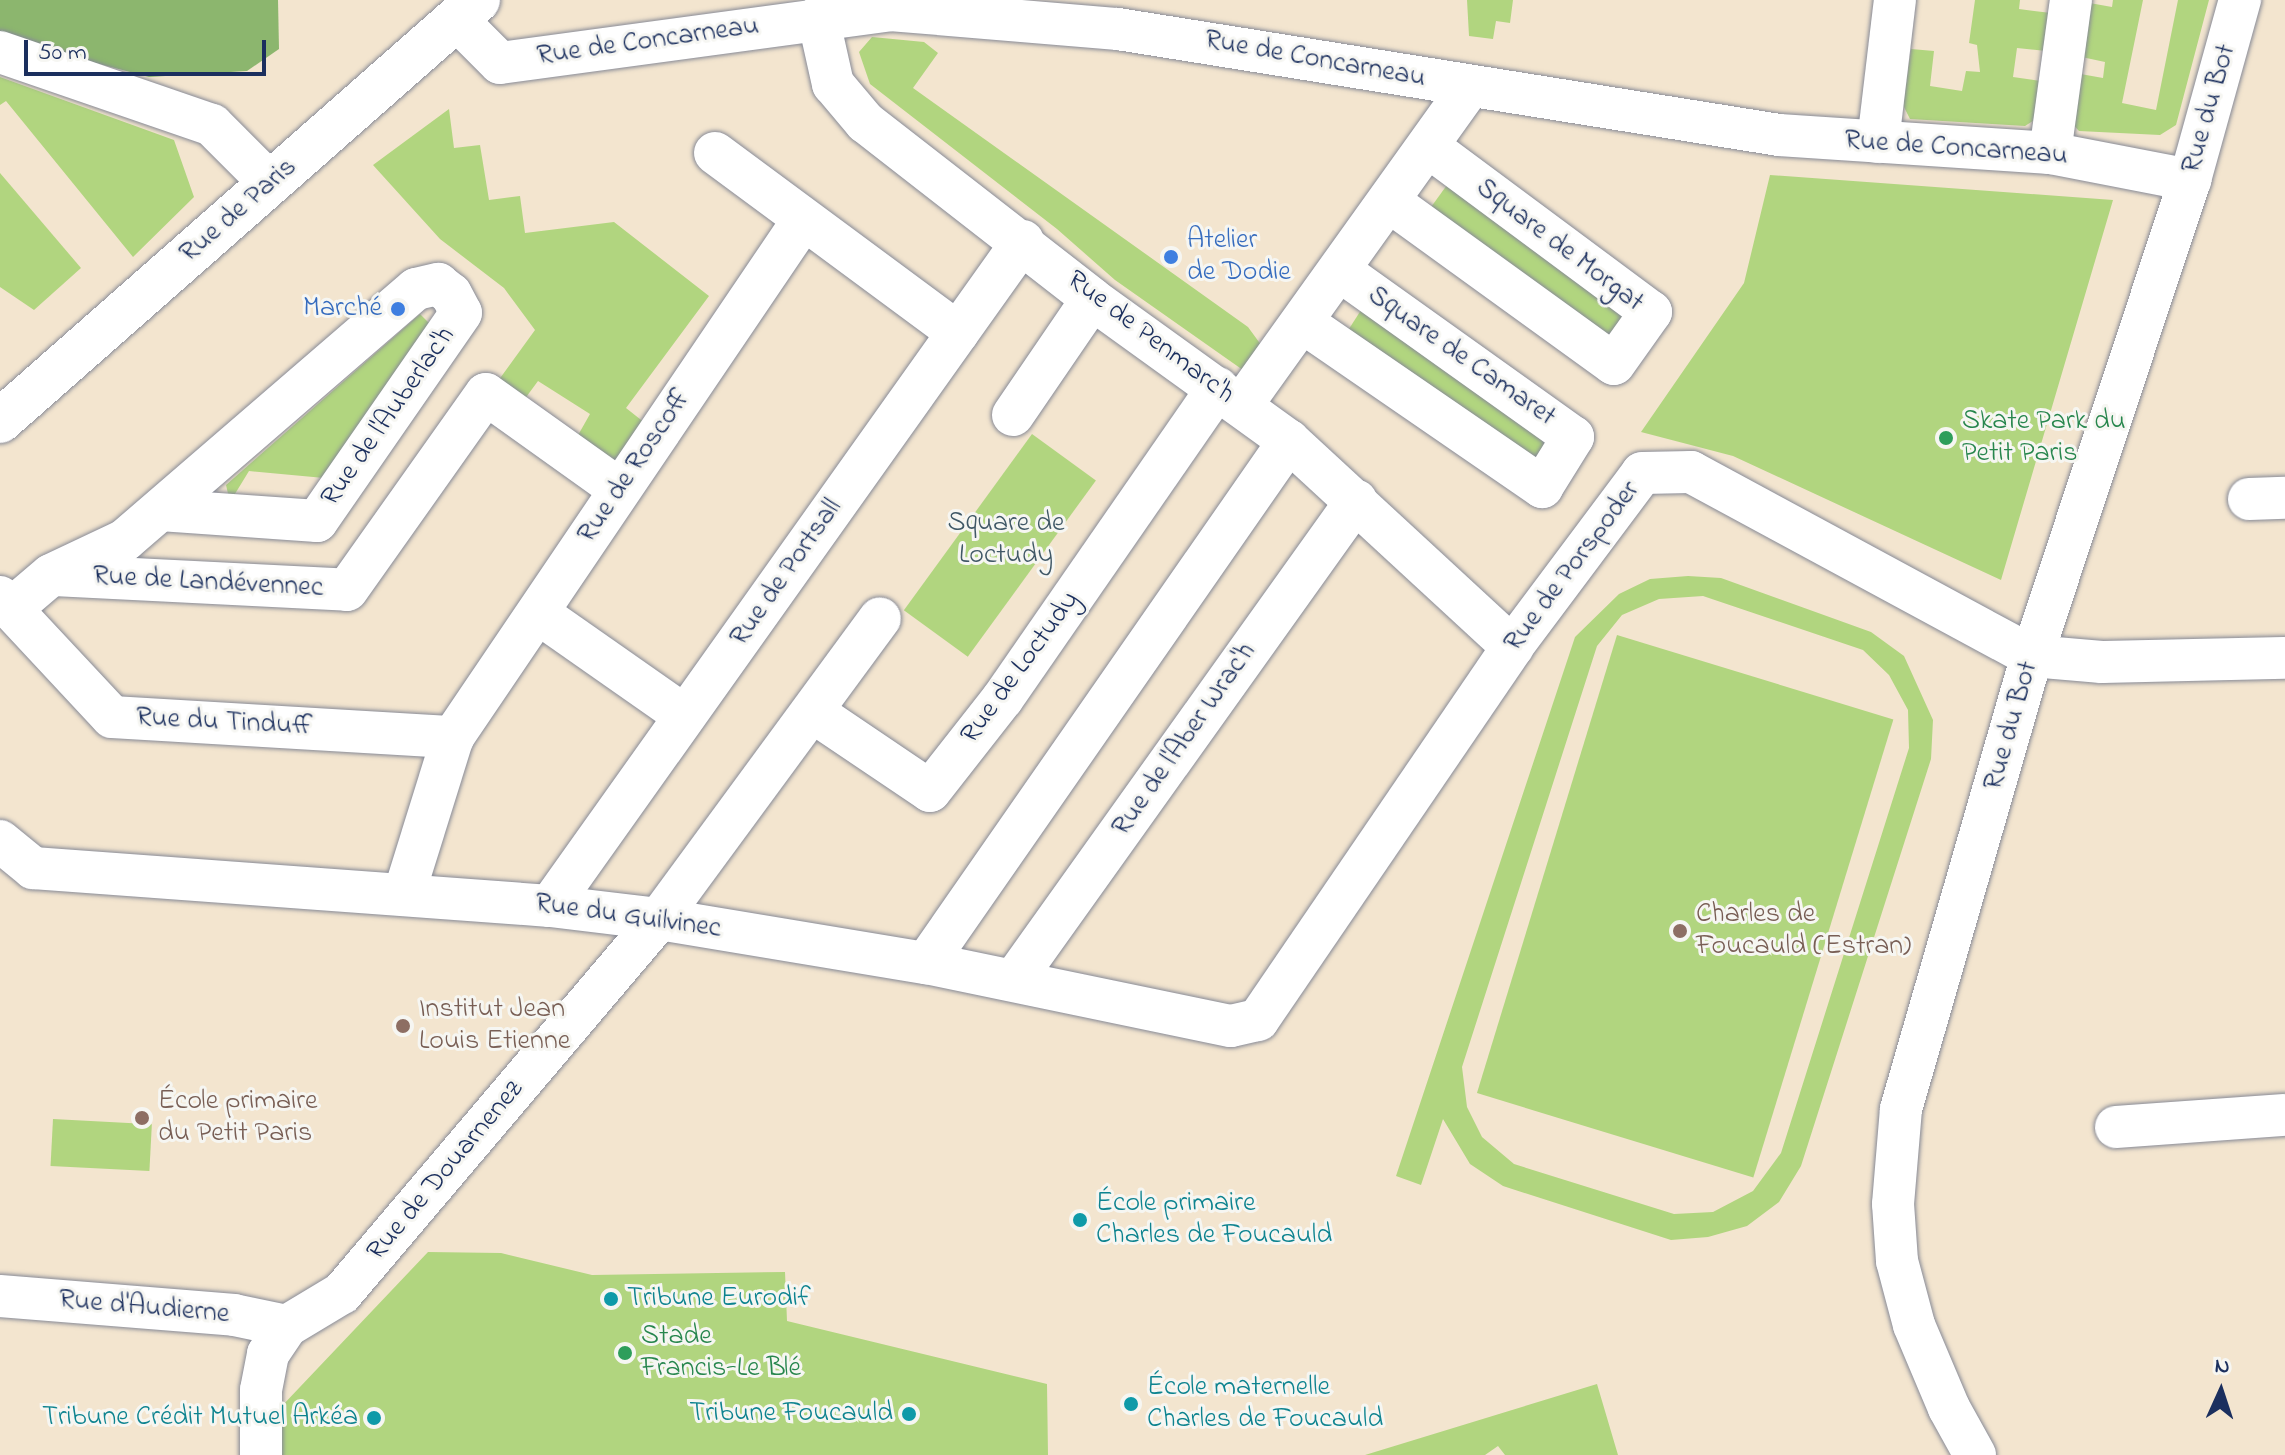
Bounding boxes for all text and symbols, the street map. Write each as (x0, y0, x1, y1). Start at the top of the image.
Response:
street label: Rue de Concarneau (535, 10, 761, 74)
scale bar (28, 24, 270, 74)
street label: Rue de Concarneau (1202, 24, 1428, 96)
text: 50 m (38, 36, 87, 71)
street label: Rue du Bot (2176, 41, 2244, 177)
street label: Rue de Concarneau (1843, 124, 2069, 174)
street label: Rue de Paris (174, 151, 304, 271)
street label: Square de Morgat (1468, 172, 1650, 320)
place label: Atelier de Dodie (1187, 224, 1291, 290)
marker: Atelier de Dodie (1162, 248, 1180, 266)
street label: Rue de Penmarc'h (1060, 264, 1240, 412)
street label: Square de Camaret (1360, 280, 1562, 434)
place label: Marché (303, 292, 382, 326)
marker: Marché (389, 300, 407, 318)
street label: Rue de l'Auberlac'h (315, 321, 463, 513)
street label: Rue de Roscoff (571, 384, 699, 550)
place label: Skate Park du Petit Paris (1962, 405, 2126, 471)
marker: Skate Park du Petit Paris (1937, 429, 1955, 447)
street label: Rue de Porspoder (1498, 475, 1648, 659)
street label: Rue de Portsall (724, 493, 850, 653)
park label: Square de Loctudy (947, 507, 1065, 573)
street label: Rue de Landévennec (92, 560, 324, 606)
street label: Rue de Loctudy (954, 585, 1088, 751)
street label: Rue de l'Aber Wrac'h (1106, 637, 1264, 843)
street label: Rue du Bot (1978, 658, 2046, 794)
street label: Rue du Tinduff (135, 702, 313, 744)
street label: Rue du Guilvinec (533, 887, 723, 947)
place label: Charles de Foucauld (Estran) (1696, 898, 1911, 964)
marker: Charles de Foucauld (Estran) (1671, 922, 1689, 940)
place label: Institut Jean Louis Etienne (419, 993, 570, 1059)
marker: Institut Jean Louis Etienne (394, 1017, 412, 1035)
street label: Rue de Douarnenez (361, 1074, 531, 1268)
place label: École primaire du Petit Paris (158, 1085, 317, 1151)
marker: École primaire du Petit Paris (133, 1109, 151, 1127)
place label: École primaire Charles de Foucauld (1096, 1187, 1332, 1253)
marker: École primaire Charles de Foucauld (1071, 1211, 1089, 1229)
place label: Tribune Eurodif (627, 1282, 811, 1316)
street label: Rue d'Audierne (57, 1284, 231, 1332)
marker: Tribune Eurodif (602, 1290, 620, 1308)
place label: Stade Francis-Le Blé (641, 1320, 801, 1386)
marker: Stade Francis-Le Blé (616, 1344, 634, 1362)
north arrow (2181, 1351, 2261, 1431)
text: N (2214, 1351, 2231, 1383)
place label: École maternelle Charles de Foucauld (1147, 1371, 1383, 1437)
marker: École maternelle Charles de Foucauld (1122, 1395, 1140, 1413)
place label: Tribune Foucauld (689, 1397, 893, 1431)
place label: Tribune Crédit Mutuel Arkéa (42, 1401, 358, 1435)
marker: Tribune Foucauld (900, 1405, 918, 1423)
marker: Tribune Crédit Mutuel Arkéa (365, 1409, 383, 1427)

